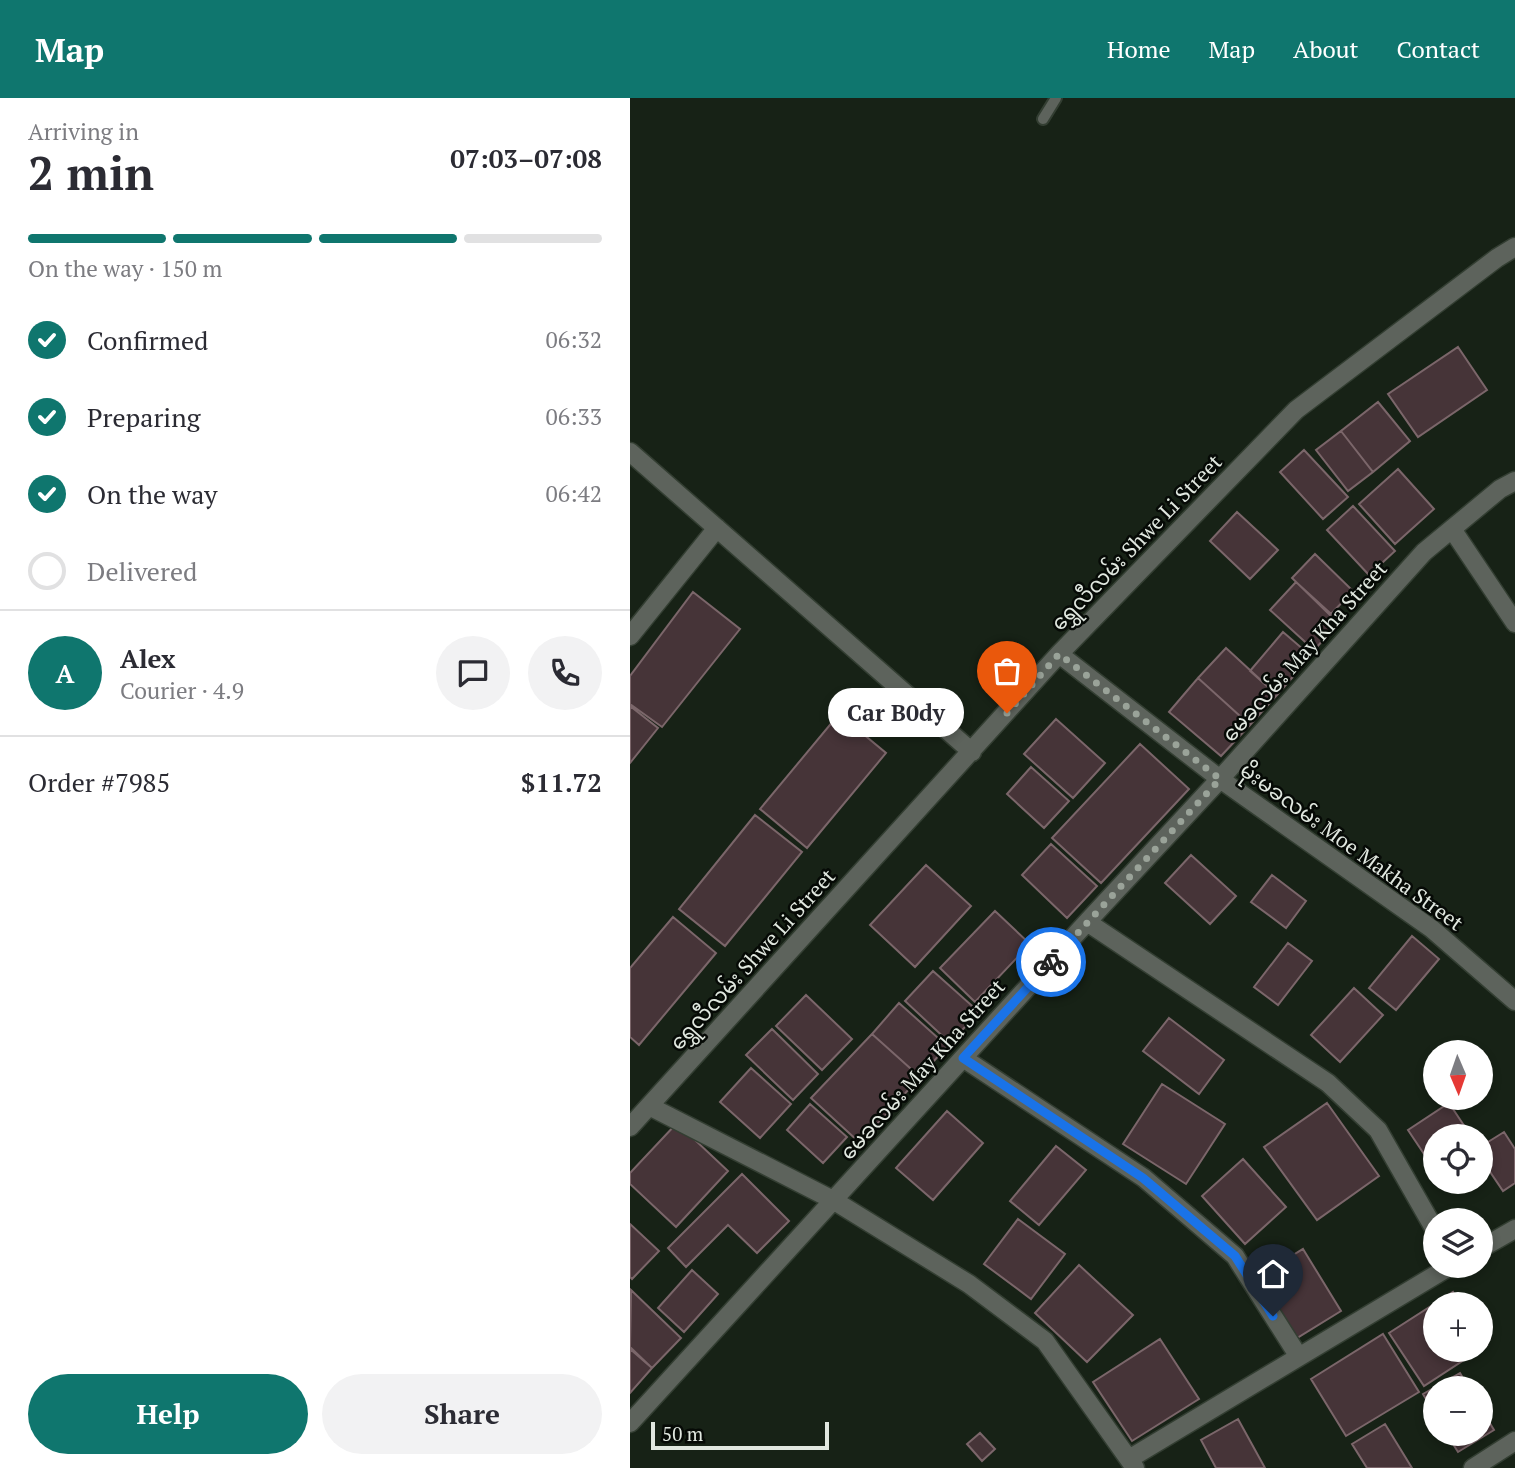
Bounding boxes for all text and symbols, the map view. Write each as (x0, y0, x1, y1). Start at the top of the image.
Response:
text: Map (35, 28, 104, 71)
text: Home (1107, 33, 1171, 65)
text: Map (1209, 33, 1255, 65)
text: About (1293, 33, 1359, 65)
text: Contact (1397, 33, 1480, 65)
text: Arriving in (28, 116, 139, 147)
text: 07:03–07:08 (450, 141, 602, 175)
text: 2 min (28, 142, 154, 203)
text: On the way · 150 m (28, 253, 222, 284)
icon: check (28, 321, 66, 359)
text: Confirmed (87, 323, 208, 357)
text: 06:32 (545, 324, 602, 355)
icon: check (28, 398, 66, 436)
text: Preparing (87, 400, 200, 434)
text: 06:33 (545, 401, 602, 432)
street label: ရွှေလီလမ်း Shwe Li Street (1044, 447, 1231, 639)
icon: check (28, 475, 66, 513)
text: On the way (87, 477, 218, 511)
text: 06:42 (545, 478, 602, 509)
text: Delivered (87, 554, 197, 588)
street label: မေခလမ်း May Kha Street (1215, 554, 1393, 747)
button: chat (436, 636, 510, 710)
button: phone (528, 636, 602, 710)
text: Alex (120, 641, 176, 675)
pin (977, 641, 1037, 713)
icon: bag (988, 652, 1026, 690)
text: A (56, 656, 74, 690)
text: Courier · 4.9 (120, 675, 244, 706)
callout: Car B0dy (828, 688, 965, 738)
text: Car B0dy (847, 697, 945, 728)
street label: မိုးမခလမ်း Moe Makha Street (1232, 755, 1470, 940)
text: Order #7985 (28, 765, 170, 799)
text: $11.72 (521, 765, 602, 799)
street label: ရွှေလီလမ်း Shwe Li Street (662, 862, 844, 1058)
courier (1016, 927, 1086, 997)
icon: bike (1032, 943, 1070, 981)
street label: မေခလမ်း May Kha Street (833, 972, 1011, 1165)
north arrow (1423, 1040, 1493, 1110)
map controls (1423, 1040, 1493, 1446)
button: locate (1423, 1124, 1493, 1194)
button: layers (1423, 1208, 1493, 1278)
pin (1243, 1244, 1303, 1316)
icon: home (1254, 1255, 1292, 1293)
button: + (1423, 1292, 1493, 1362)
button: Help (28, 1374, 308, 1454)
button: Share (322, 1374, 602, 1454)
button: − (1423, 1376, 1493, 1446)
scale bar (651, 1419, 830, 1451)
text: 50 m (662, 1421, 703, 1446)

